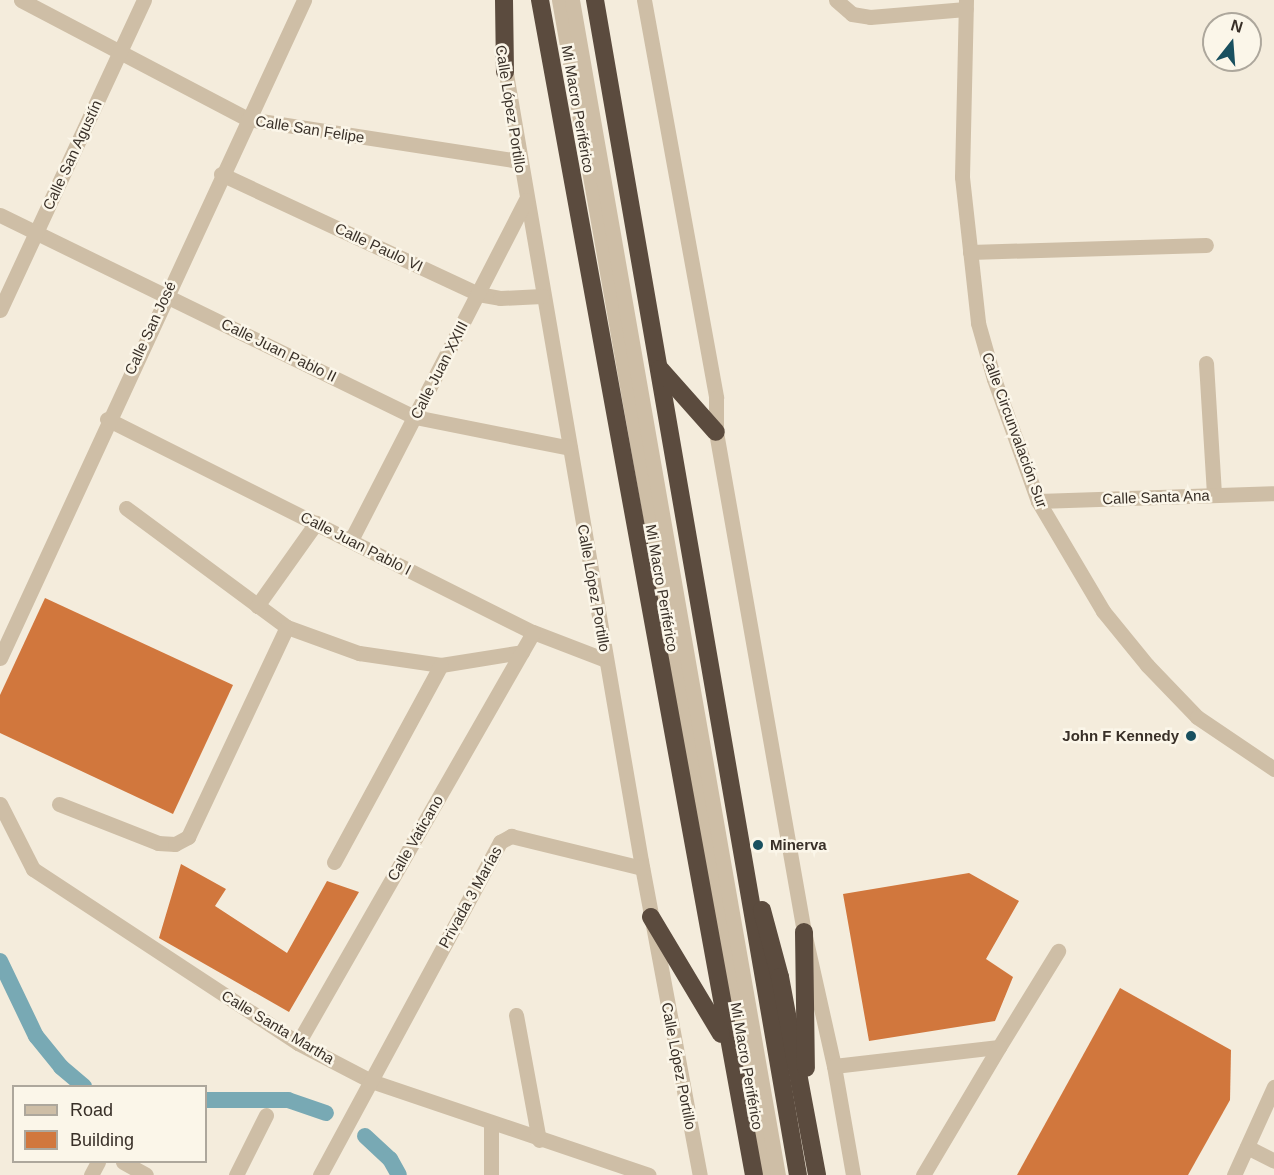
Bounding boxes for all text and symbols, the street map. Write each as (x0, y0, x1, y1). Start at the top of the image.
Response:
north arrow (1202, 12, 1262, 72)
text: N (1229, 16, 1245, 36)
street label: Calle López Portillo (492, 44, 530, 174)
street label: Mi Macro Periférico (558, 44, 598, 174)
street label: Calle San Agustín (38, 97, 106, 213)
street label: Calle San Felipe (254, 112, 366, 146)
street label: Calle Paulo VI (332, 219, 426, 275)
street label: Calle San José (121, 278, 179, 378)
street label: Calle Juan Pablo II (218, 314, 340, 386)
street label: Calle Juan XXIII (407, 318, 471, 422)
street label: Calle Circunvalación Sur (978, 350, 1052, 510)
street label: Calle Santa Ana (1102, 486, 1210, 508)
street label: Calle Juan Pablo I (298, 507, 414, 579)
street label: Calle López Portillo (574, 523, 614, 653)
street label: Mi Macro Periférico (642, 523, 682, 653)
place label: John F Kennedy (1062, 727, 1179, 745)
marker: John F Kennedy (1184, 729, 1198, 743)
street label: Calle Vaticano (383, 792, 447, 884)
place label: Minerva (770, 836, 827, 854)
marker: Minerva (751, 838, 765, 852)
street label: Privada 3 Marías (435, 843, 505, 951)
street label: Calle Santa Martha (218, 986, 338, 1068)
street label: Calle López Portillo (658, 1001, 700, 1131)
street label: Mi Macro Periférico (727, 1001, 767, 1131)
legend (12, 1085, 207, 1163)
text: Road (70, 1100, 113, 1120)
text: Building (70, 1130, 134, 1150)

